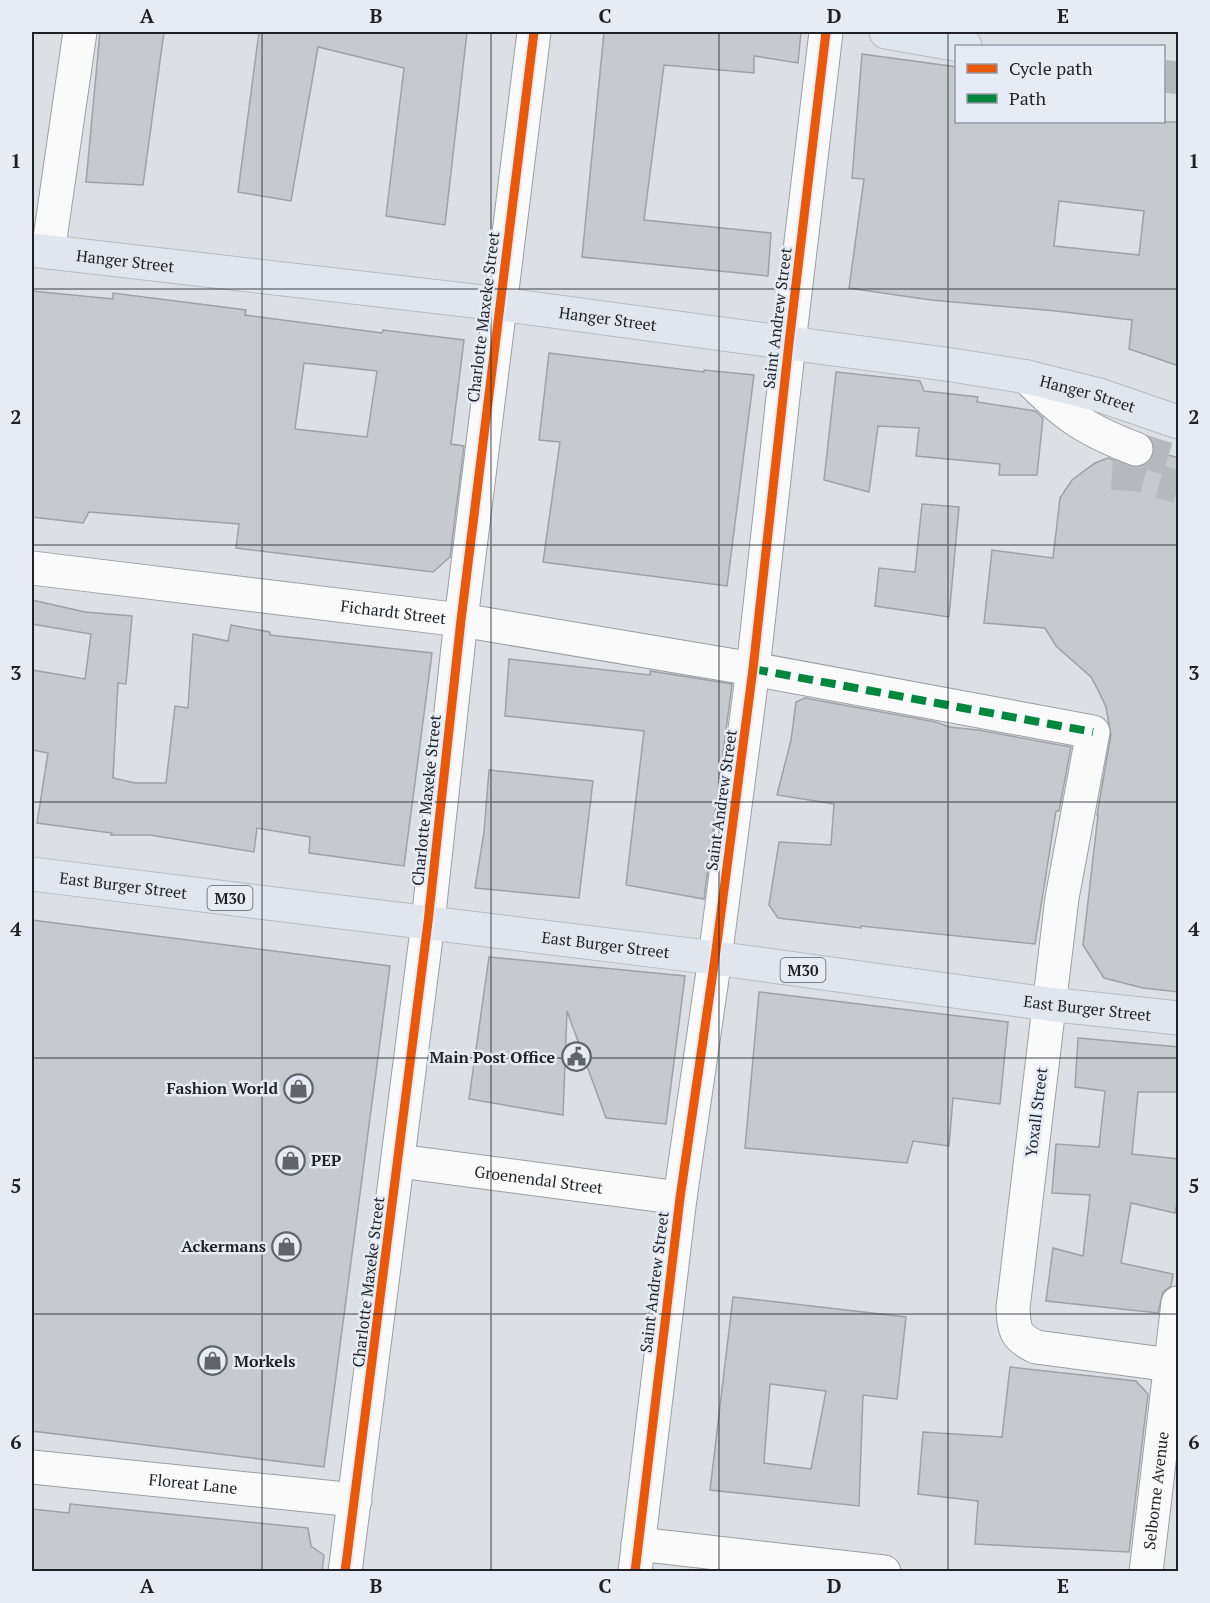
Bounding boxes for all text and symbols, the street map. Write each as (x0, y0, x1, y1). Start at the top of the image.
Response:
text: A (140, 2, 155, 29)
text: B (370, 2, 383, 29)
text: C (598, 2, 612, 29)
text: D (827, 2, 841, 29)
text: E (1057, 2, 1069, 29)
legend (955, 45, 1165, 123)
text: Cycle path (1009, 56, 1093, 80)
text: Path (1009, 86, 1046, 110)
text: 1 (10, 147, 22, 174)
text: 1 (1188, 147, 1200, 174)
street label: Charlotte Maxeke Street (462, 230, 504, 404)
street label: Hanger Street (75, 244, 176, 277)
street label: Saint Andrew Street (757, 246, 797, 390)
street label: Hanger Street (558, 301, 658, 336)
street label: Hanger Street (1038, 370, 1138, 418)
text: 2 (10, 403, 22, 430)
text: 2 (1188, 403, 1200, 430)
street label: Fichardt Street (339, 594, 447, 629)
text: 3 (10, 659, 22, 686)
text: 3 (1188, 659, 1200, 686)
street label: Charlotte Maxeke Street (406, 713, 446, 887)
street label: Saint Andrew Street (700, 728, 742, 872)
street label: East Burger Street (58, 866, 189, 904)
road number: M30 (208, 886, 252, 910)
text: 4 (10, 915, 22, 942)
text: 4 (1188, 915, 1200, 942)
street label: East Burger Street (541, 926, 671, 963)
road number: M30 (780, 958, 826, 982)
street label: East Burger Street (1022, 990, 1153, 1026)
public building icon: Main Post Office (560, 1041, 592, 1073)
place label: Main Post Office (429, 1046, 555, 1068)
street label: Yoxall Street (1020, 1066, 1052, 1158)
shop icon: Fashion World (283, 1072, 315, 1104)
place label: Fashion World (166, 1077, 278, 1099)
shop icon: PEP (274, 1144, 306, 1176)
place label: PEP (311, 1149, 341, 1171)
street label: Groenendal Street (473, 1160, 605, 1199)
text: 5 (10, 1172, 22, 1199)
text: 5 (1188, 1172, 1200, 1199)
street label: Charlotte Maxeke Street (347, 1195, 389, 1369)
street label: Saint Andrew Street (634, 1210, 674, 1354)
shop icon: Ackermans (271, 1230, 303, 1262)
place label: Ackermans (181, 1235, 266, 1257)
shop icon: Morkels (197, 1345, 229, 1377)
place label: Morkels (234, 1350, 296, 1372)
text: 6 (10, 1428, 22, 1455)
text: 6 (1188, 1428, 1200, 1455)
street label: Selborne Avenue (1138, 1430, 1174, 1551)
street label: Floreat Lane (148, 1468, 239, 1499)
text: A (140, 1572, 155, 1599)
text: B (370, 1572, 383, 1599)
text: C (598, 1572, 612, 1599)
text: D (827, 1572, 841, 1599)
text: E (1057, 1572, 1069, 1599)

